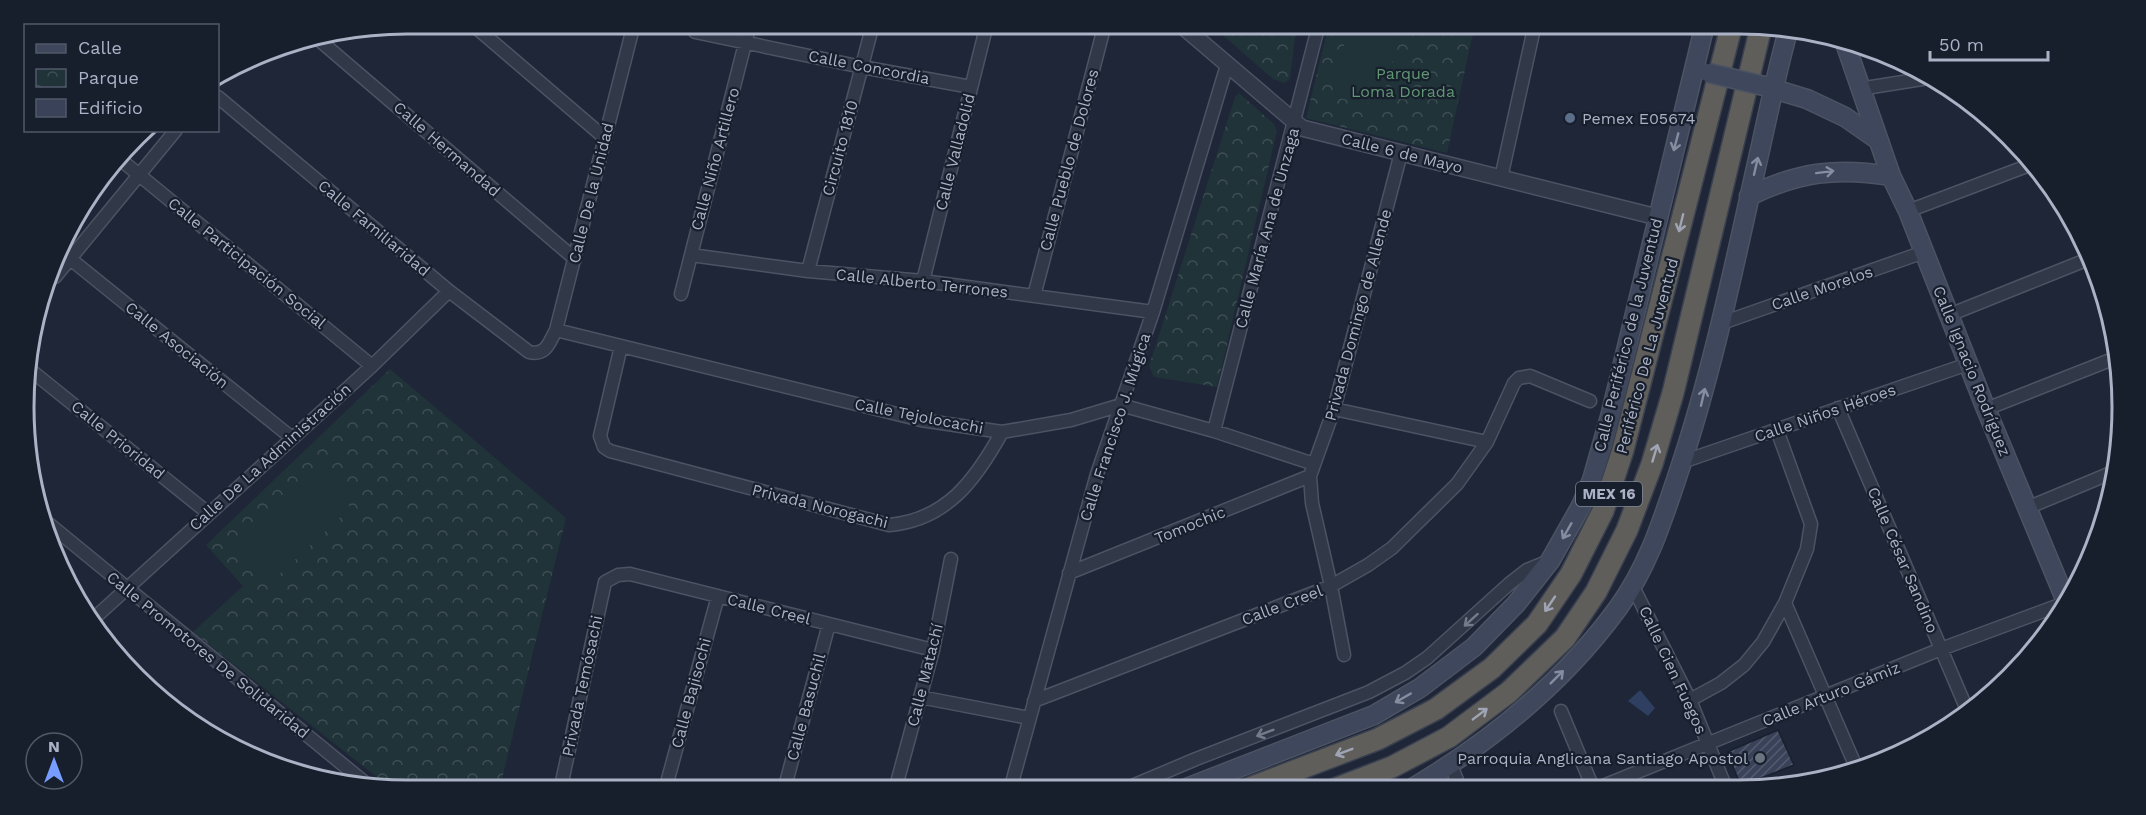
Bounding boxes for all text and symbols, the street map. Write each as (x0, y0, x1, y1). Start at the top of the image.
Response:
legend (24, 24, 219, 132)
scale bar (1930, 24, 2048, 62)
text: 50 m (1939, 34, 1984, 55)
text: Calle (78, 37, 122, 58)
street label: Calle Concordia (807, 46, 931, 88)
park label: Parque Loma Dorada (1351, 64, 1455, 101)
text: Parque (78, 67, 139, 88)
street label: Calle Pueblo de Dolores (1036, 67, 1102, 253)
street label: Calle Niño Artillero (687, 85, 743, 233)
street label: Calle Valladolid (931, 91, 979, 213)
text: Edificio (78, 97, 143, 118)
street label: Calle Hermandad (390, 97, 504, 201)
street label: Circuito 1810 (818, 98, 862, 198)
place label: Pemex E05674 (1582, 109, 1696, 128)
marker: Pemex E05674 (1563, 111, 1577, 125)
street label: Calle De la Unidad (564, 121, 618, 265)
street label: Calle María Ana de Unzaga (1231, 126, 1303, 330)
street label: Calle 6 de Mayo (1339, 129, 1465, 177)
one-way arrow (1670, 132, 1682, 151)
one-way arrow (1751, 157, 1763, 176)
one-way arrow (1814, 167, 1834, 178)
street label: Calle Familiaridad (314, 176, 434, 280)
street label: Calle Participación Social (164, 193, 330, 333)
street label: Privada Domingo de Allende (1321, 207, 1395, 423)
one-way arrow (1675, 213, 1687, 232)
street label: Calle Periférico de la Juventud (1590, 216, 1666, 454)
street label: Periférico De La Juventud (1612, 256, 1682, 456)
street label: Calle Morelos (1769, 262, 1875, 314)
street label: Calle Alberto Terrones (835, 265, 1009, 301)
street label: Calle Ignacio Rodríguez (1929, 283, 2015, 459)
street label: Calle Asociación (122, 298, 232, 392)
street label: Calle Francisco J. Múgica (1076, 330, 1154, 524)
street label: Calle De La Administración (185, 379, 355, 535)
street label: Calle Niños Héroes (1752, 380, 1898, 446)
one-way arrow (1697, 387, 1709, 406)
street label: Calle Tejolocachi (853, 394, 985, 438)
street label: Calle Prioridad (68, 397, 168, 483)
one-way arrow (1650, 444, 1661, 463)
street label: Privada Norogachi (750, 480, 890, 532)
road number: MEX 16 (1576, 482, 1642, 506)
street label: Calle César Sandino (1864, 484, 1942, 636)
street label: Tomochic (1152, 502, 1228, 548)
one-way arrow (1561, 522, 1573, 539)
street label: Calle Promotores De Solidaridad (103, 567, 313, 743)
street label: Calle Creel (1239, 581, 1325, 629)
street label: Calle Creel (725, 589, 813, 629)
one-way arrow (1544, 595, 1557, 612)
street label: Calle Cien Fuegos (1635, 603, 1711, 737)
one-way arrow (1463, 613, 1478, 627)
street label: Privada Temósachi (558, 614, 606, 758)
street label: Calle Matachí (903, 621, 947, 729)
street label: Calle Bajisochi (667, 636, 715, 750)
street label: Calle Basuchil (783, 651, 829, 763)
street label: Calle Arturo Gámiz (1759, 658, 1903, 730)
one-way arrow (1549, 669, 1564, 684)
one-way arrow (1395, 692, 1412, 704)
one-way arrow (1471, 708, 1487, 720)
one-way arrow (1256, 728, 1274, 739)
north arrow (24, 731, 84, 791)
text: N (48, 737, 60, 756)
one-way arrow (1335, 747, 1354, 758)
place label: Parroquia Anglicana Santiago Apostol (1457, 749, 1748, 768)
marker: Parroquia Anglicana Santiago Apostol (1753, 751, 1767, 765)

